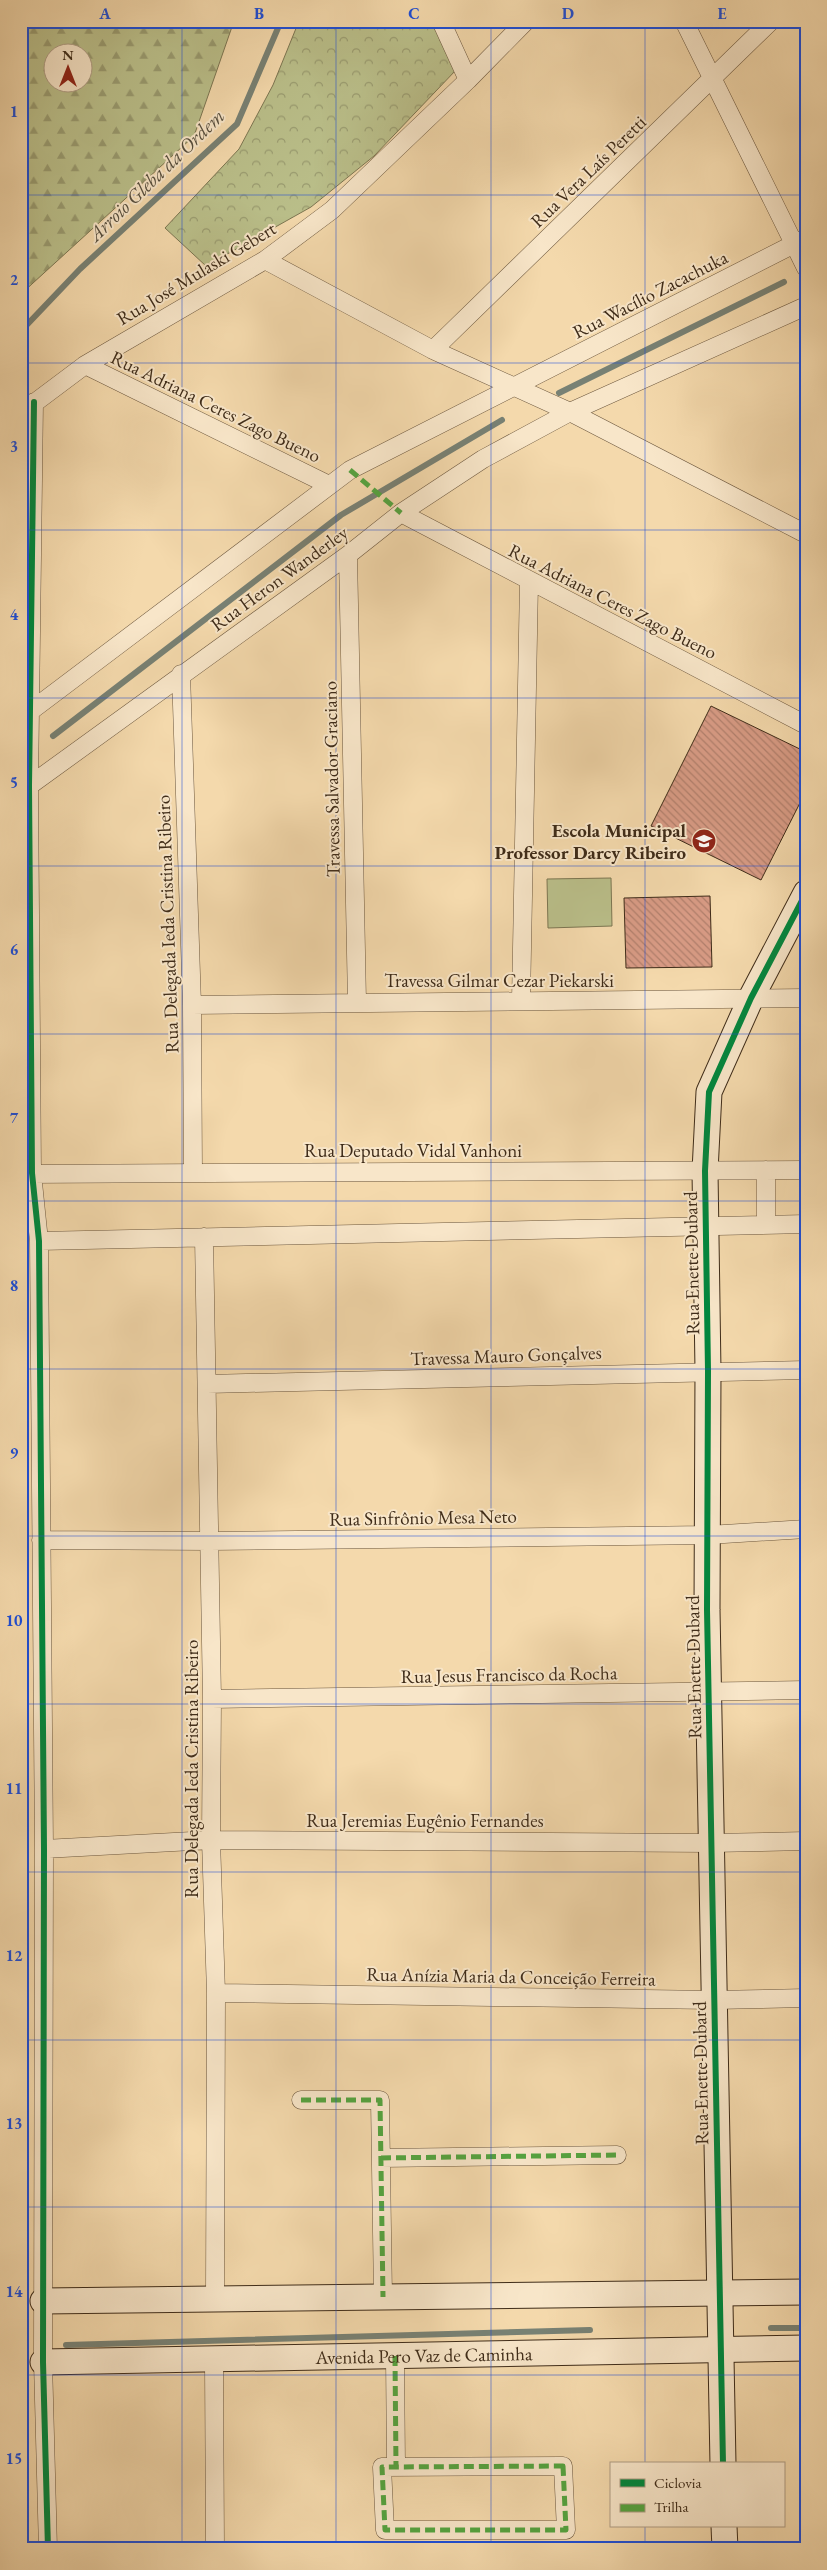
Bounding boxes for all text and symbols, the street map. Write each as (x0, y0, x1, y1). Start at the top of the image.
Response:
text: A (98, 3, 111, 24)
text: B (254, 3, 264, 24)
text: C (408, 3, 420, 24)
text: D (562, 3, 574, 24)
text: E (717, 3, 727, 24)
north arrow (42, 42, 92, 92)
text: N (62, 46, 74, 64)
text: 1 (10, 101, 18, 122)
water label: Arroio Gleba da Ordem (81, 103, 230, 248)
street label: Rua Vera Laís Peretti (525, 110, 652, 233)
street label: Rua José Mulaski Gebert (112, 216, 281, 331)
street label: Rua Wacílio Zacachuka (568, 244, 732, 344)
text: 2 (10, 269, 19, 290)
street label: Rua Adriana Ceres Zago Bueno (107, 345, 325, 468)
text: 3 (10, 436, 18, 457)
street label: Rua Heron Wanderley (206, 520, 354, 637)
street label: Rua Adriana Ceres Zago Bueno (504, 538, 721, 665)
text: 4 (10, 604, 19, 625)
street label: Travessa Salvador Graciano (317, 681, 346, 877)
text: 5 (10, 772, 18, 793)
street label: Rua Delegada Ieda Cristina Ribeiro (150, 794, 185, 1054)
place label: Escola Municipal Professor Darcy Ribeiro (494, 818, 687, 865)
school or university icon: Escola Municipal Professor Darcy Ribeiro (691, 828, 717, 854)
text: 6 (10, 939, 19, 960)
street label: Travessa Gilmar Cezar Piekarski (384, 968, 614, 993)
text: 7 (10, 1107, 19, 1128)
street label: Rua Deputado Vidal Vanhoni (304, 1138, 522, 1163)
street label: Rua Enette Dubard (678, 1191, 705, 1335)
text: 8 (10, 1275, 18, 1296)
street label: Travessa Mauro Gonçalves (410, 1340, 602, 1371)
text: 9 (10, 1442, 19, 1463)
street label: Rua Sinfrônio Mesa Neto (329, 1503, 517, 1532)
street label: Rua Enette Dubard (680, 1595, 707, 1739)
text: 10 (6, 1610, 23, 1631)
street label: Rua Delegada Ieda Cristina Ribeiro (179, 1640, 204, 1898)
street label: Rua Jesus Francisco da Rocha (400, 1660, 618, 1689)
text: 11 (6, 1778, 22, 1799)
street label: Rua Jeremias Eugênio Fernandes (306, 1808, 544, 1833)
text: 12 (6, 1945, 23, 1966)
street label: Rua Anízia Maria da Conceição Ferreira (366, 1961, 656, 1992)
street label: Rua Enette Dubard (687, 2001, 714, 2145)
text: 13 (6, 2113, 22, 2134)
text: 14 (6, 2281, 23, 2302)
street label: Avenida Pero Vaz de Caminha (314, 2341, 533, 2370)
text: 15 (6, 2448, 22, 2469)
legend (610, 2462, 784, 2528)
text: Ciclovia (654, 2473, 701, 2492)
text: Trilha (654, 2497, 689, 2516)

